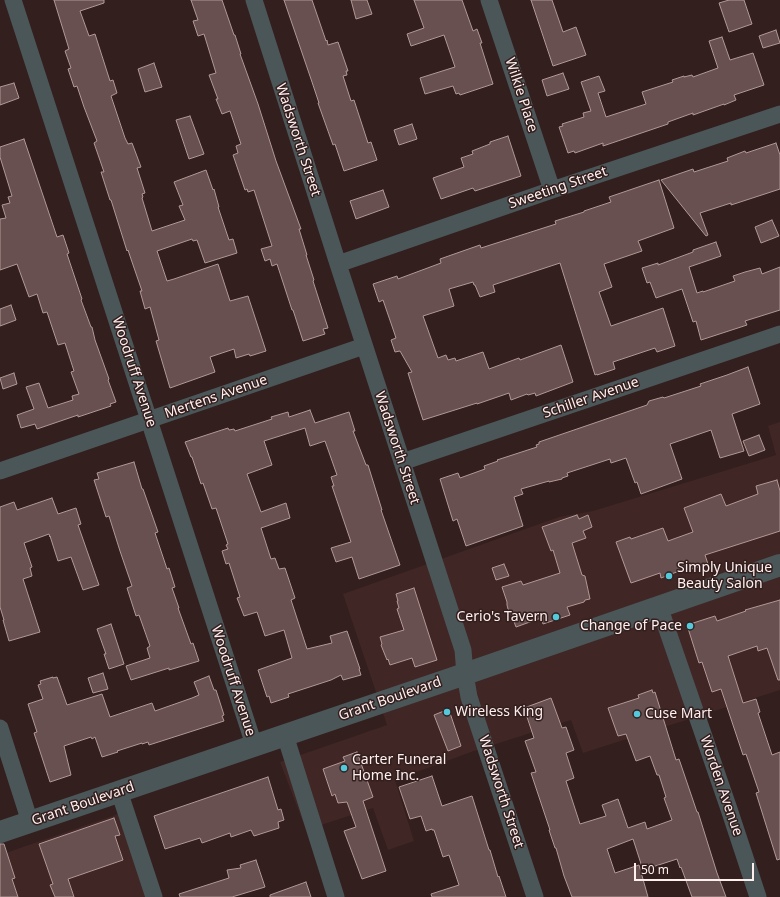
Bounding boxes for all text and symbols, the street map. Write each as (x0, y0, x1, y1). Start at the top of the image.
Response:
street label: Wilkie Place (501, 56, 541, 134)
street label: Wadsworth Street (272, 81, 324, 199)
street label: Sweeting Street (507, 163, 609, 213)
street label: Woodruff Avenue (108, 315, 160, 429)
street label: Mertens Avenue (162, 372, 270, 422)
street label: Schiller Avenue (541, 374, 641, 422)
street label: Wadsworth Street (371, 389, 423, 507)
place label: Simply Unique Beauty Salon (677, 560, 772, 592)
marker: Simply Unique Beauty Salon (664, 571, 674, 581)
place label: Cerio's Tavern (456, 609, 548, 625)
marker: Cerio's Tavern (551, 612, 561, 622)
place label: Change of Pace (580, 618, 682, 634)
marker: Change of Pace (685, 621, 695, 631)
street label: Woodruff Avenue (207, 624, 259, 738)
street label: Grant Boulevard (336, 674, 444, 724)
place label: Wireless King (455, 704, 543, 720)
place label: Cuse Mart (645, 706, 712, 722)
marker: Wireless King (442, 707, 452, 717)
marker: Cuse Mart (632, 709, 642, 719)
street label: Wadsworth Street (475, 733, 527, 851)
street label: Worden Avenue (696, 734, 746, 838)
place label: Carter Funeral Home Inc. (352, 752, 446, 784)
marker: Carter Funeral Home Inc. (339, 763, 349, 773)
street label: Grant Boulevard (29, 779, 137, 829)
scale bar (636, 855, 756, 881)
text: 50 m (641, 861, 669, 878)

